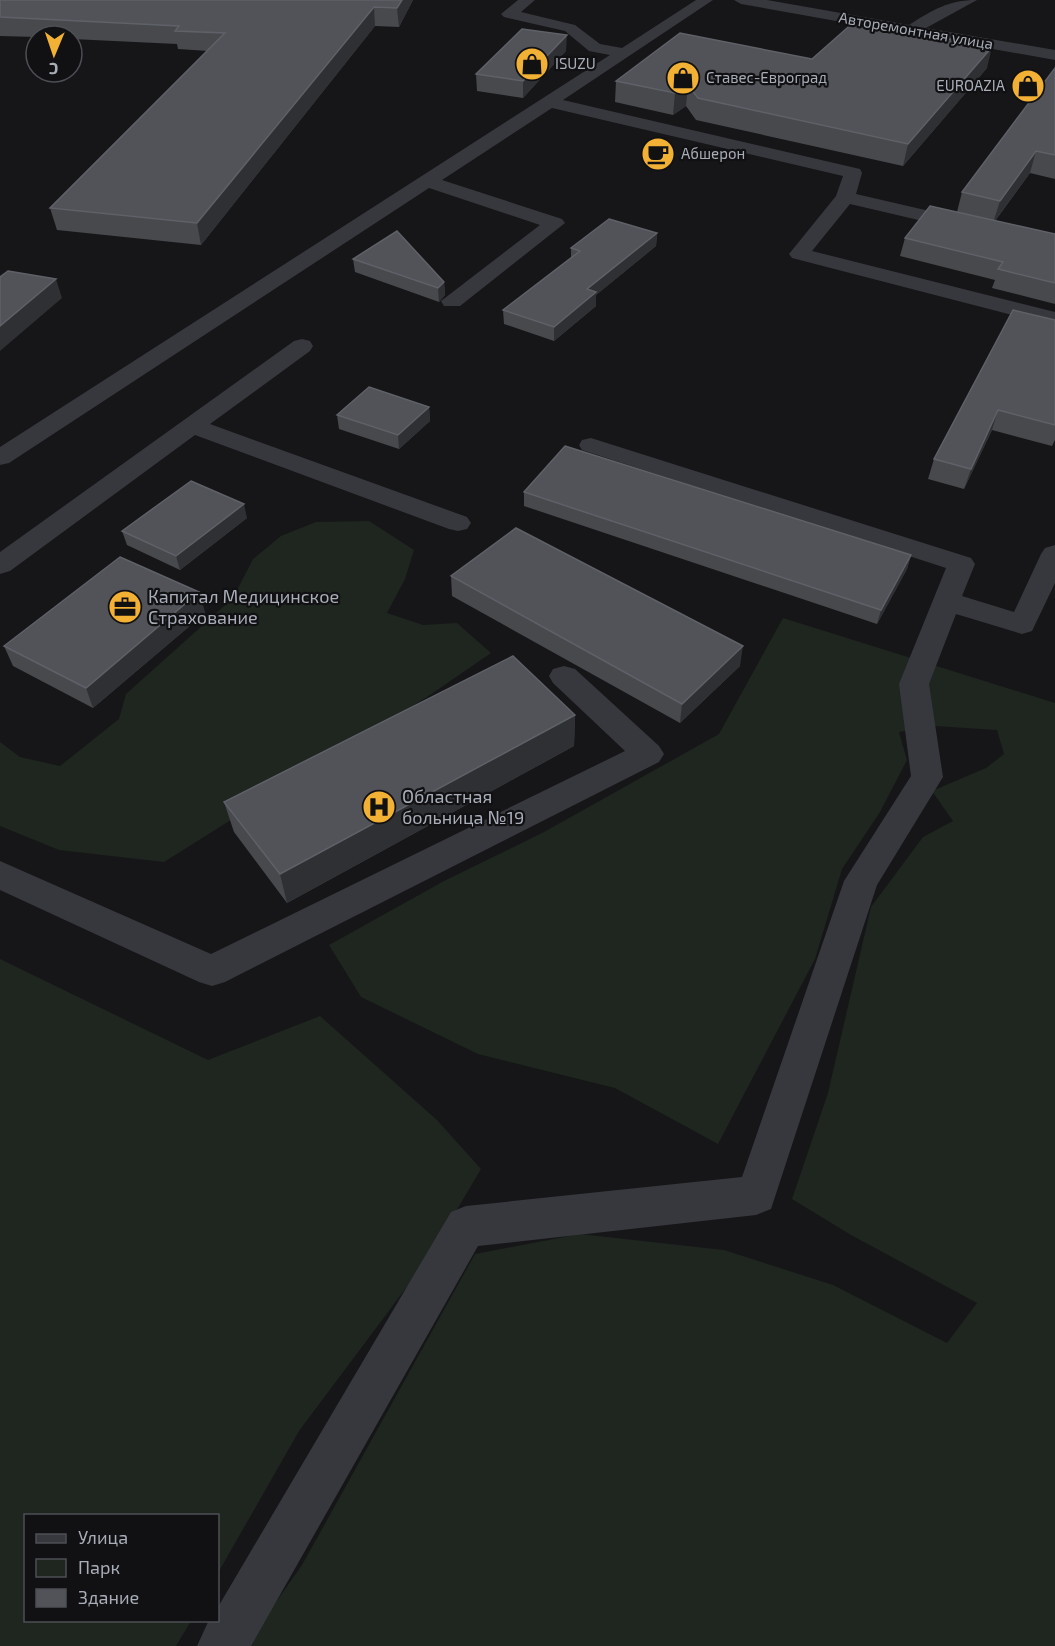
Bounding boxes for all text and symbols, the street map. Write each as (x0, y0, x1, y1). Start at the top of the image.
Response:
street label: Авторемонтная улица (837, 8, 995, 53)
north arrow (24, 24, 84, 84)
shop icon: ISUZU (514, 46, 550, 82)
place label: ISUZU (555, 54, 596, 72)
text: С (48, 60, 58, 79)
shop icon: Ставес-Евроград (665, 60, 701, 96)
place label: Ставес-Евроград (706, 68, 827, 86)
shop icon: EUROAZIA (1010, 68, 1046, 104)
place label: EUROAZIA (936, 76, 1006, 94)
cafe icon: Абшерон (640, 136, 676, 172)
place label: Абшерон (681, 144, 745, 162)
place label: Капитал Медицинское Страхование (148, 585, 339, 628)
office icon: Капитал Медицинское Страхование (107, 589, 143, 625)
place label: Областная больница №19 (402, 785, 524, 828)
hospital icon: Областная больница №19 (361, 789, 397, 825)
legend (24, 1514, 219, 1622)
text: Улица (78, 1526, 128, 1548)
text: Парк (78, 1556, 120, 1578)
text: Здание (78, 1586, 139, 1608)

